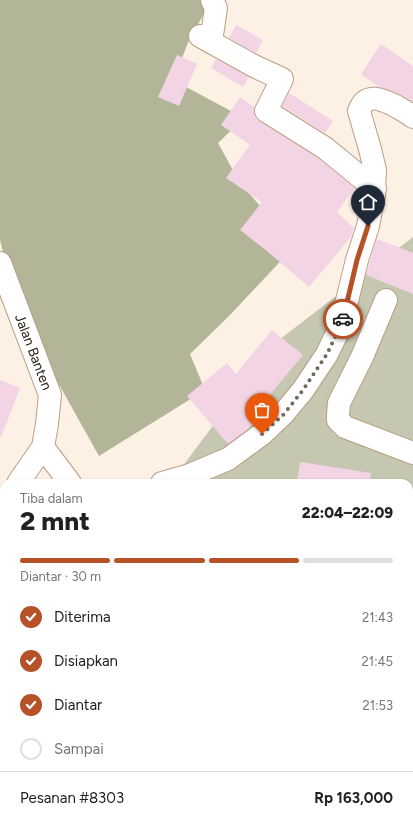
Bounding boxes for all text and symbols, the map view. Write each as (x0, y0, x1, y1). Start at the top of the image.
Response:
pin (351, 185, 385, 226)
icon: home (357, 191, 379, 213)
courier (323, 299, 363, 339)
icon: car (332, 308, 354, 330)
street label: Jalan Banten (12, 311, 56, 392)
pin (245, 393, 279, 434)
icon: bag (251, 399, 273, 421)
text: Tiba dalam (20, 491, 82, 506)
text: 22:04–22:09 (302, 504, 393, 522)
text: 2 mnt (20, 505, 90, 537)
text: Diantar · 30 m (20, 569, 101, 584)
icon: check (20, 606, 42, 628)
text: Diterima (54, 608, 111, 626)
text: 21:43 (362, 610, 393, 625)
icon: check (20, 650, 42, 672)
text: Disiapkan (54, 652, 118, 670)
text: 21:45 (362, 654, 393, 669)
icon: check (20, 694, 42, 716)
text: Diantar (54, 696, 102, 714)
text: 21:53 (363, 698, 393, 713)
text: Sampai (54, 740, 104, 758)
text: Pesanan #8303 (20, 789, 124, 807)
text: Rp 163,000 (314, 789, 393, 807)

